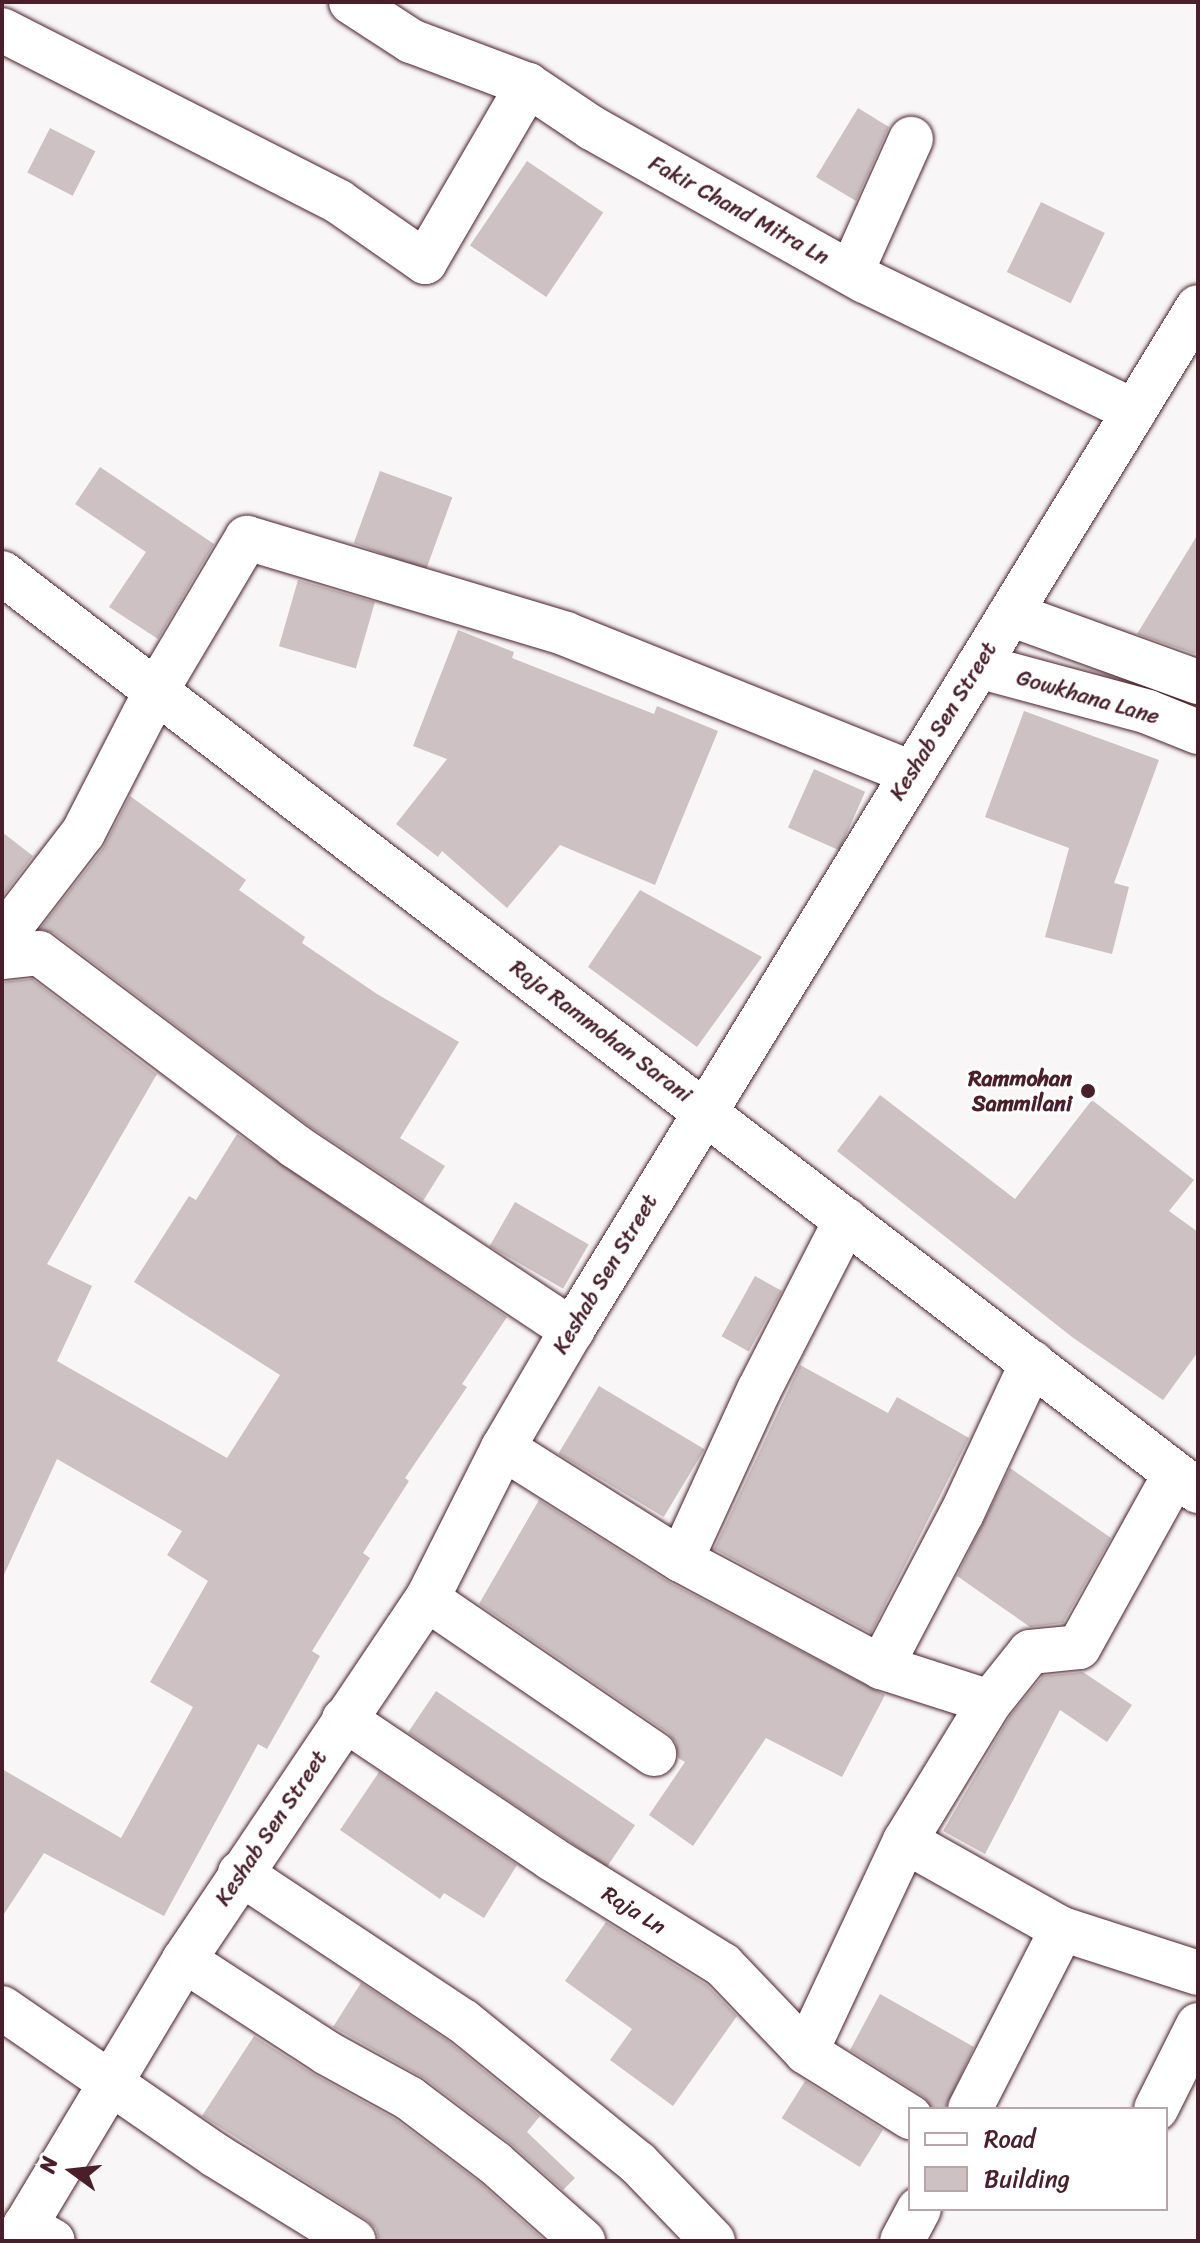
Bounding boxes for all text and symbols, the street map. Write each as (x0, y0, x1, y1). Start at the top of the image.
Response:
street label: Fakir Chand Mitra Ln (644, 149, 834, 271)
street label: Keshab Sen Street (884, 637, 1002, 805)
street label: Gowkhana Lane (1014, 664, 1162, 730)
street label: Raja Rammohan Sarani (505, 954, 697, 1108)
place label: Rammohan Sammilani (968, 1065, 1072, 1116)
marker: Rammohan Sammilani (1079, 1082, 1097, 1100)
street label: Keshab Sen Street (547, 1189, 663, 1359)
street label: Keshab Sen Street (209, 1745, 333, 1911)
street label: Raja Ln (597, 1880, 671, 1940)
legend (908, 2107, 1168, 2211)
text: Road (984, 2118, 1035, 2160)
north arrow (32, 2131, 112, 2211)
text: N (28, 2152, 69, 2177)
text: Building (984, 2158, 1070, 2200)

